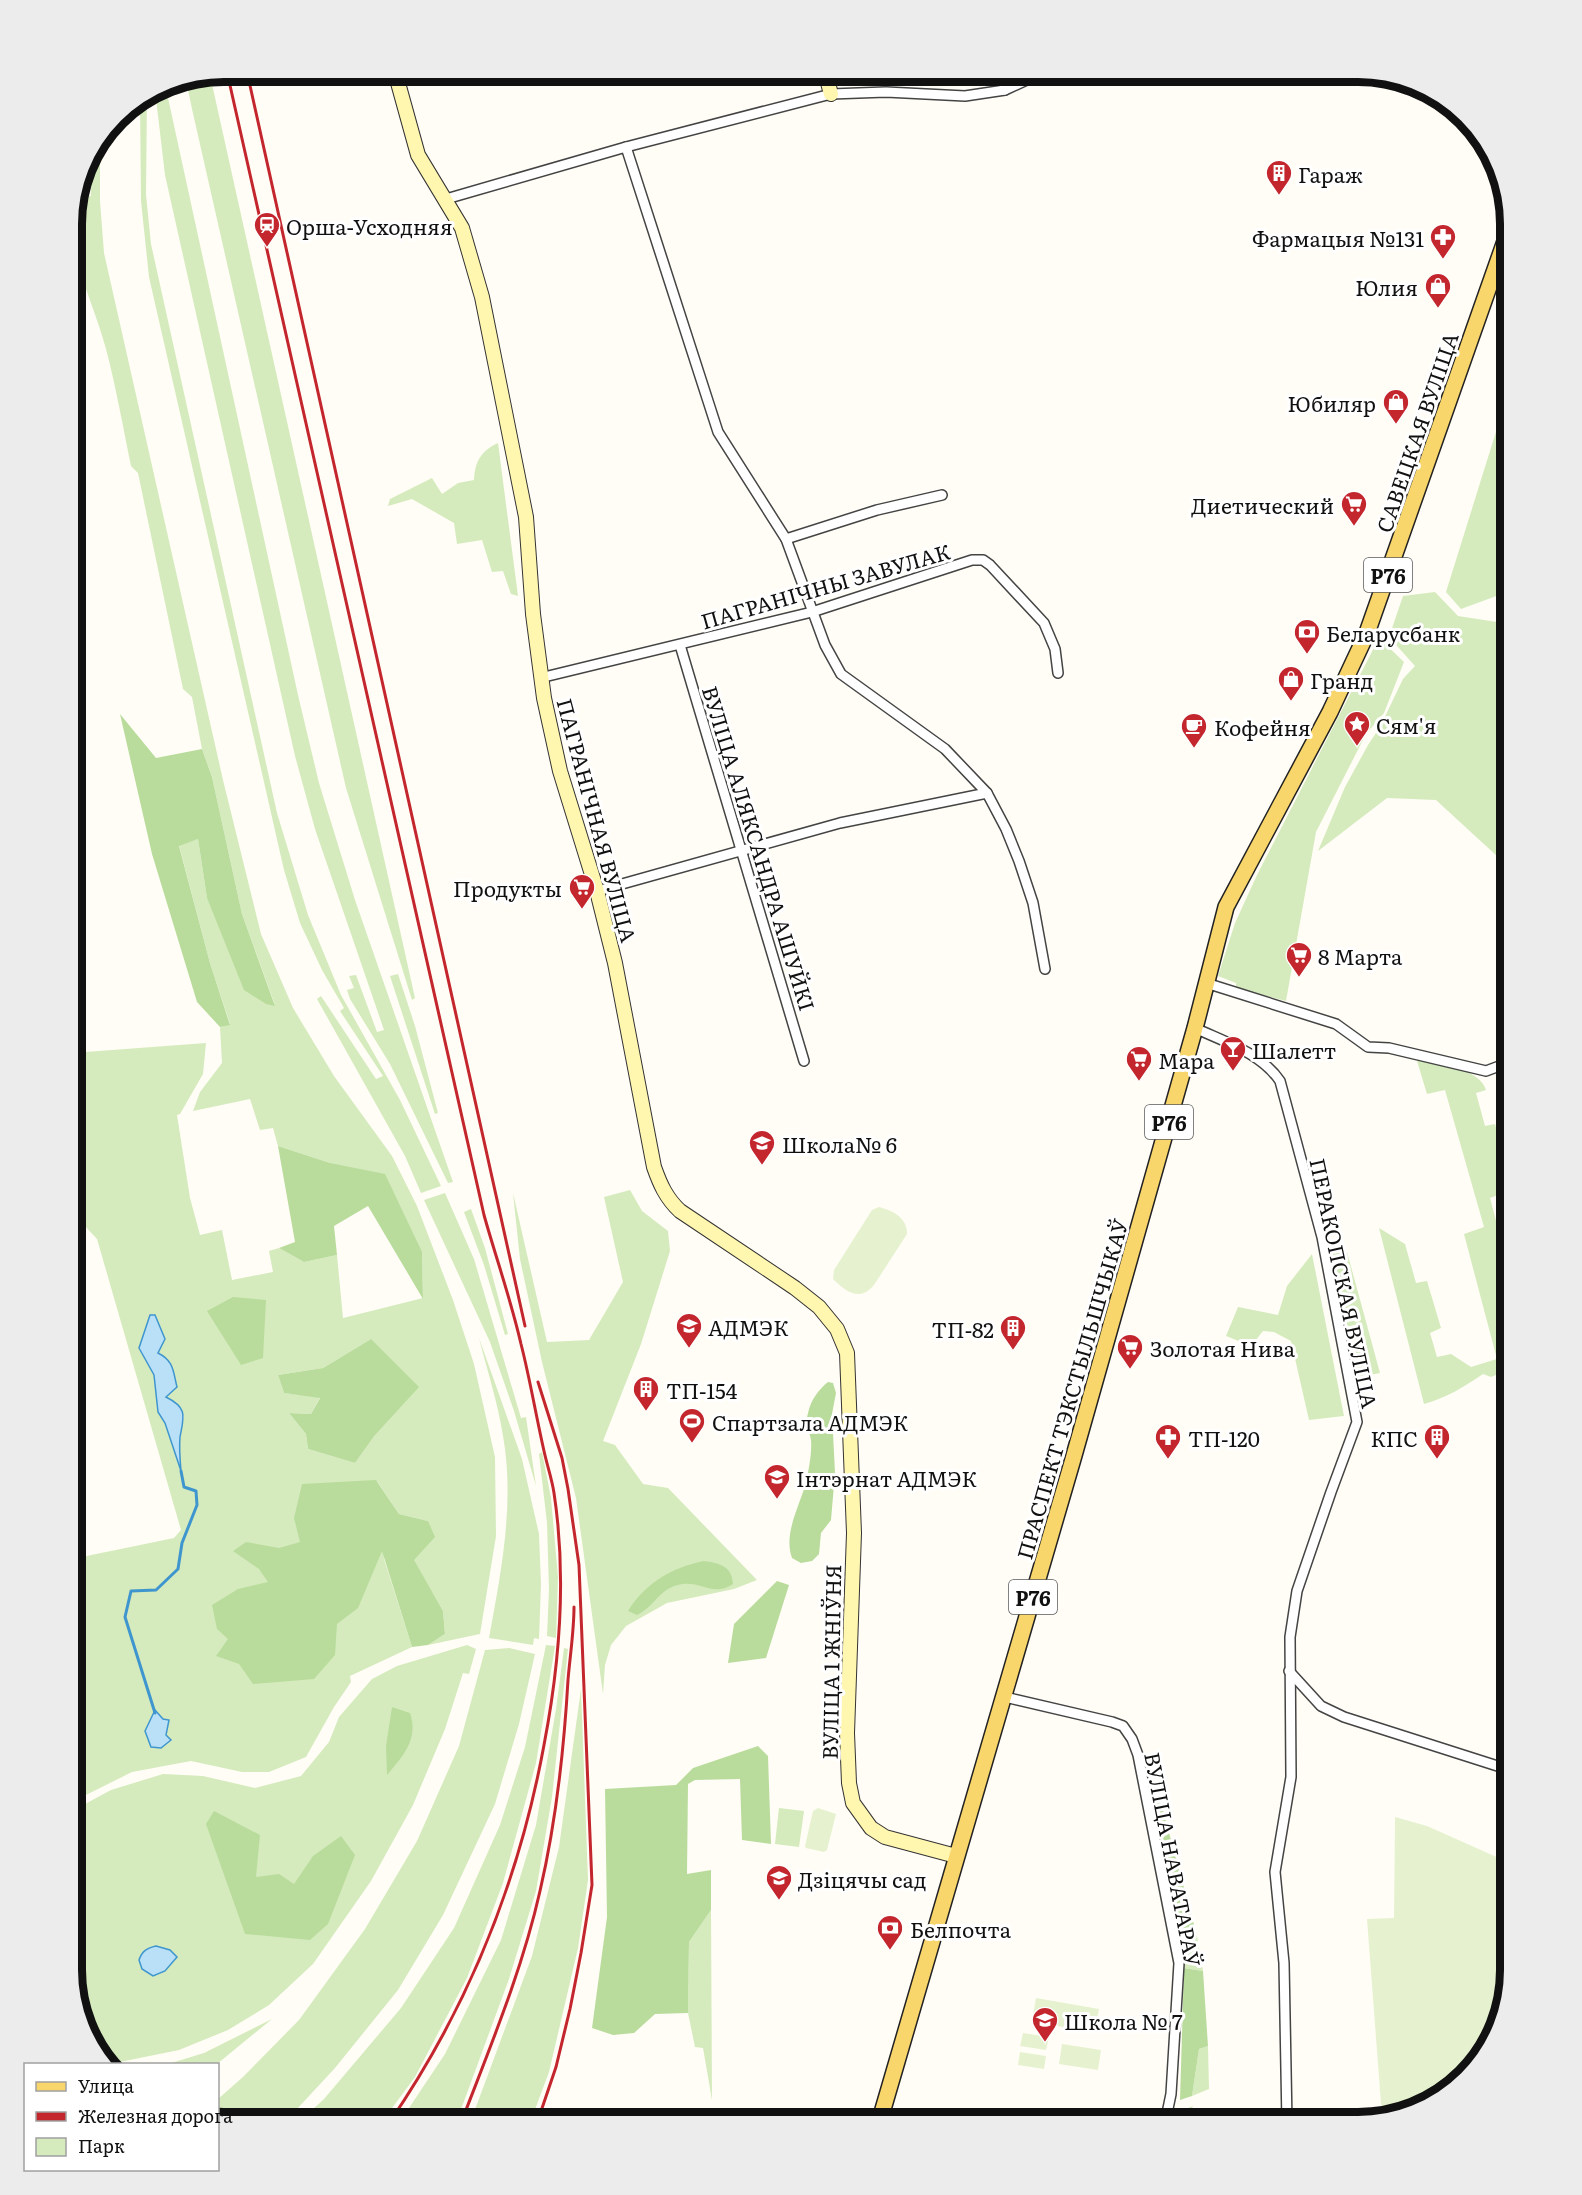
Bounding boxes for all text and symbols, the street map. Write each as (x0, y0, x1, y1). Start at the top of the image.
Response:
building icon: Гараж (1264, 158, 1294, 196)
place label: Гараж (1298, 158, 1363, 189)
station icon: Орша-Усходняя (252, 210, 282, 248)
place label: Орша-Усходняя (286, 210, 453, 241)
place label: Фармацыя №131 (1252, 222, 1424, 253)
pharmacy icon: Фармацыя №131 (1428, 222, 1458, 260)
place label: Юлия (1355, 271, 1418, 302)
shop icon: Юлия (1423, 271, 1453, 309)
street label: САВЕЦКАЯ ВУЛІЦА (1367, 327, 1465, 536)
place label: Юбиляр (1288, 387, 1376, 418)
shop icon: Юбиляр (1381, 387, 1411, 425)
place label: Диетический (1191, 489, 1334, 520)
supermarket icon: Диетический (1339, 489, 1369, 527)
street label: ПАГРАНІЧНЫ ЗАВУЛАК (697, 534, 954, 635)
road number: Р76 (1364, 558, 1412, 592)
bank icon: Беларусбанк (1292, 617, 1322, 655)
place label: Беларусбанк (1326, 617, 1461, 648)
shop icon: Гранд (1276, 664, 1306, 702)
place label: Гранд (1310, 664, 1373, 695)
street label: ВУЛІЦА АЛЯКСАНДРА АШУЙКІ (696, 682, 824, 1014)
street label: ПАГРАНІЧНАЯ ВУЛІЦА (550, 694, 646, 946)
place icon: Сям'я (1342, 709, 1372, 747)
place label: Сям'я (1376, 709, 1436, 740)
cafe icon: Кофейня (1179, 711, 1209, 749)
place label: Кофейня (1214, 711, 1311, 742)
place label: Продукты (453, 872, 562, 903)
supermarket icon: Продукты (567, 872, 597, 910)
supermarket icon: 8 Марта (1284, 940, 1314, 978)
place label: 8 Марта (1318, 940, 1403, 971)
bar icon: Шалетт (1218, 1034, 1248, 1072)
place label: Шалетт (1252, 1034, 1336, 1065)
supermarket icon: Мара (1124, 1044, 1154, 1082)
place label: Мара (1158, 1044, 1215, 1075)
road number: Р76 (1145, 1105, 1193, 1139)
school or university icon: Школа№ 6 (747, 1128, 777, 1166)
place label: Школа№ 6 (782, 1128, 897, 1159)
street label: ПЕРАКОПСКАЯ ВУЛІЦА (1303, 1155, 1387, 1411)
street label: ПРАСПЕКТ ТЭКСТЫЛЬШЧЫКАЎ (1008, 1214, 1135, 1563)
school or university icon: АДМЭК (674, 1311, 704, 1349)
place label: АДМЭК (708, 1311, 789, 1342)
place label: ТП-82 (932, 1313, 994, 1344)
building icon: ТП-82 (998, 1313, 1028, 1351)
supermarket icon: Золотая Нива (1115, 1332, 1145, 1370)
place label: Золотая Нива (1150, 1332, 1296, 1363)
building icon: ТП-154 (631, 1374, 661, 1412)
place label: ТП-154 (666, 1374, 738, 1405)
sports icon: Спартзала АДМЭК (677, 1406, 707, 1444)
place label: Спартзала АДМЭК (712, 1406, 909, 1437)
pharmacy icon: ТП-120 (1153, 1422, 1183, 1460)
place label: ТП-120 (1188, 1422, 1260, 1453)
place label: КПС (1370, 1422, 1418, 1453)
building icon: КПС (1422, 1422, 1452, 1460)
school or university icon: Інтэрнат АДМЭК (762, 1462, 792, 1500)
place label: Інтэрнат АДМЭК (796, 1462, 978, 1493)
street label: ВУЛІЦА 1 ЖНІЎНЯ (813, 1564, 847, 1760)
road number: Р76 (1009, 1580, 1057, 1614)
street label: ВУЛІЦА НАВАТАРАЎ (1138, 1749, 1210, 1970)
school or university icon: Дзіцячы сад (764, 1863, 794, 1901)
place label: Дзіцячы сад (798, 1863, 927, 1894)
bank icon: Белпочта (875, 1913, 905, 1951)
place label: Белпочта (910, 1913, 1012, 1944)
school or university icon: Школа № 7 (1030, 2005, 1060, 2043)
place label: Школа № 7 (1064, 2005, 1183, 2036)
legend (24, 2063, 219, 2171)
text: Улица (78, 2072, 134, 2099)
text: Железная дорога (78, 2102, 233, 2129)
text: Парк (78, 2132, 125, 2159)

